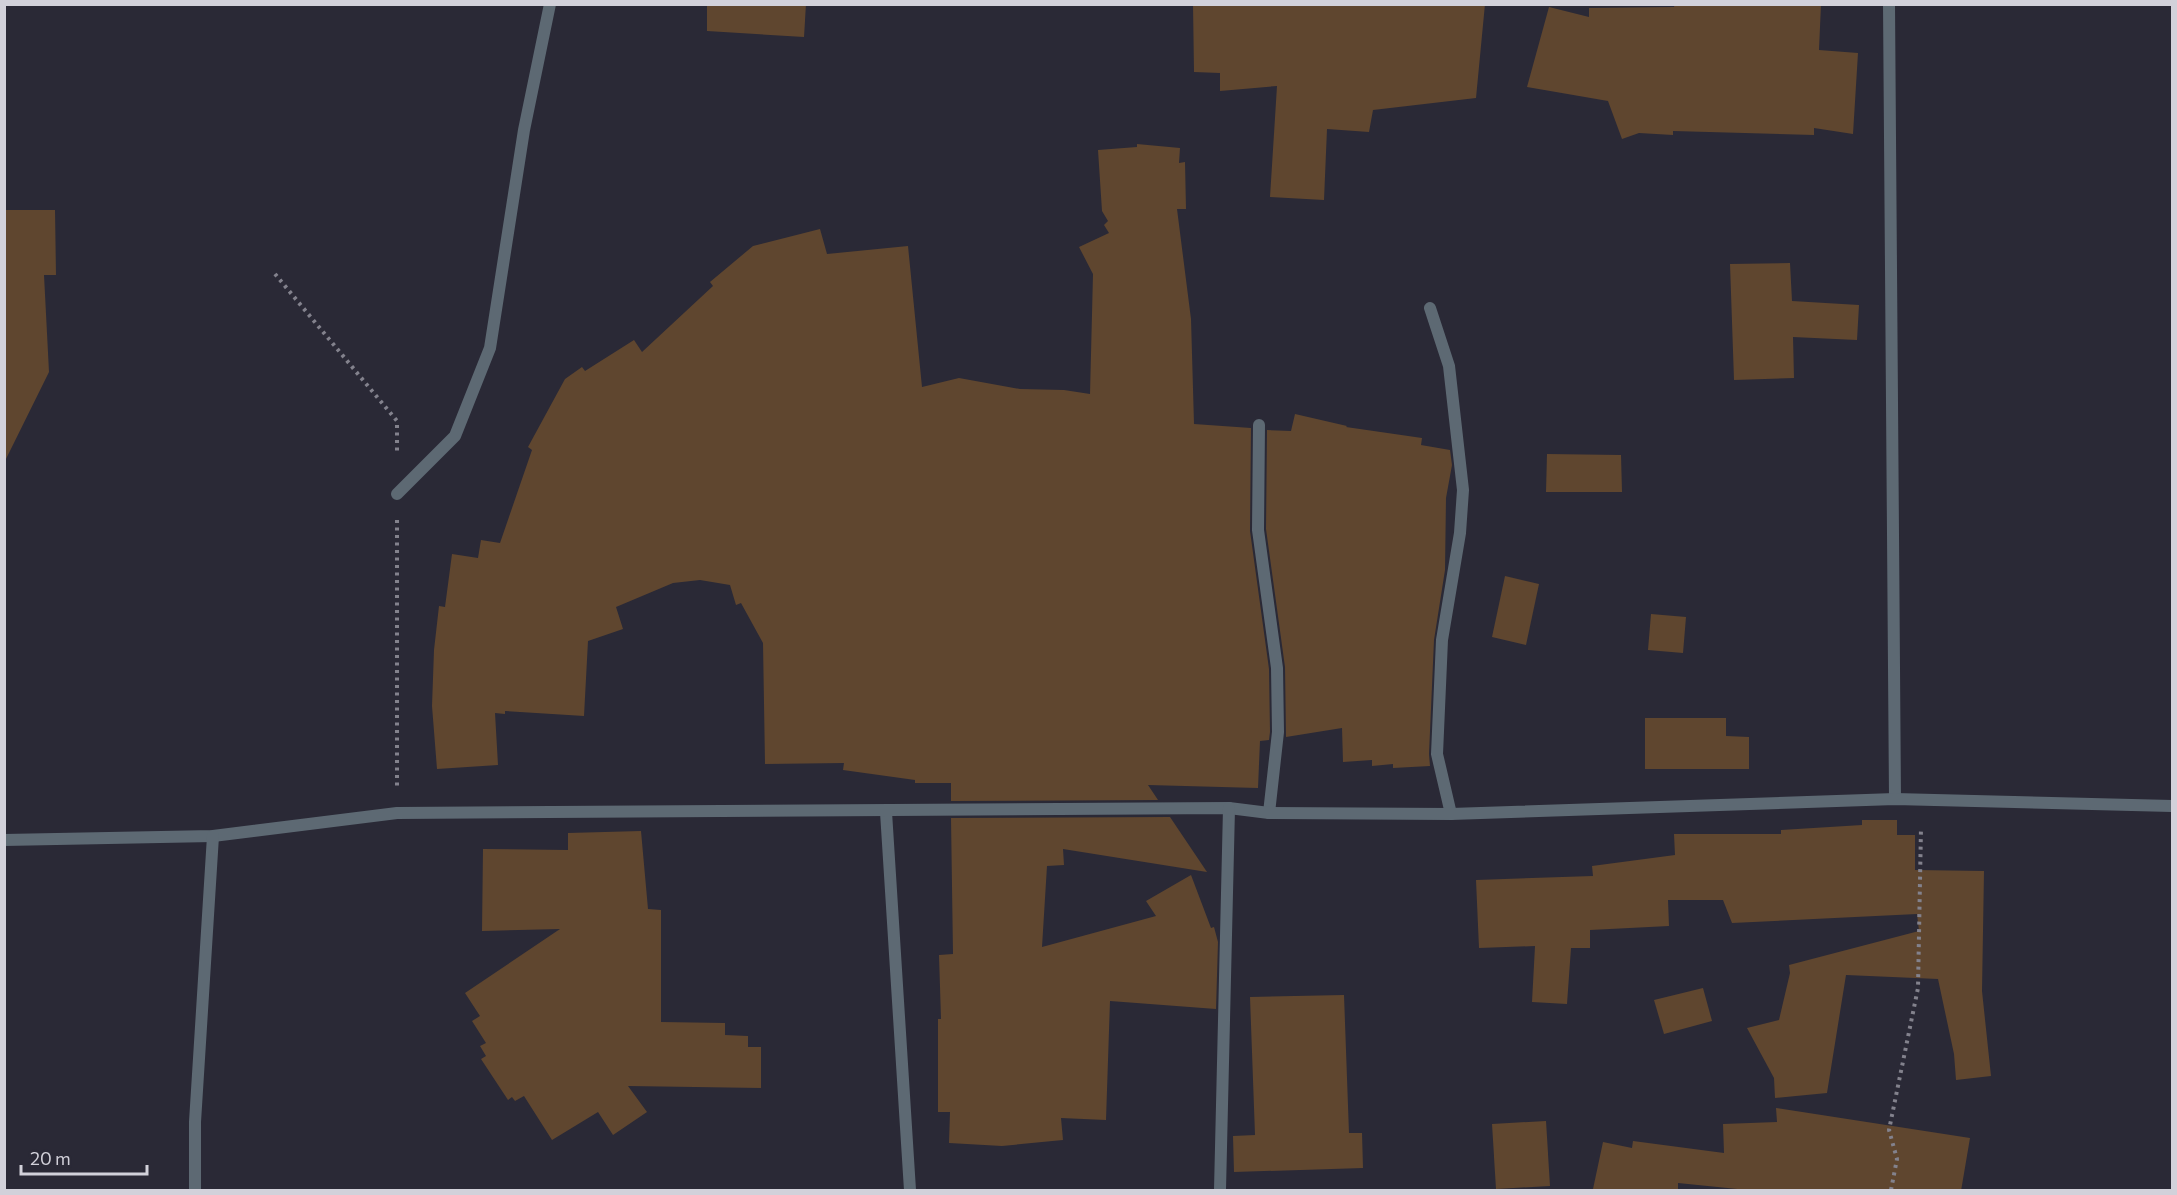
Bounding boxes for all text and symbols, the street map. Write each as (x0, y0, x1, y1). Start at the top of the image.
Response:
scale bar (21, 1138, 147, 1176)
text: 20 m (30, 1147, 71, 1169)

